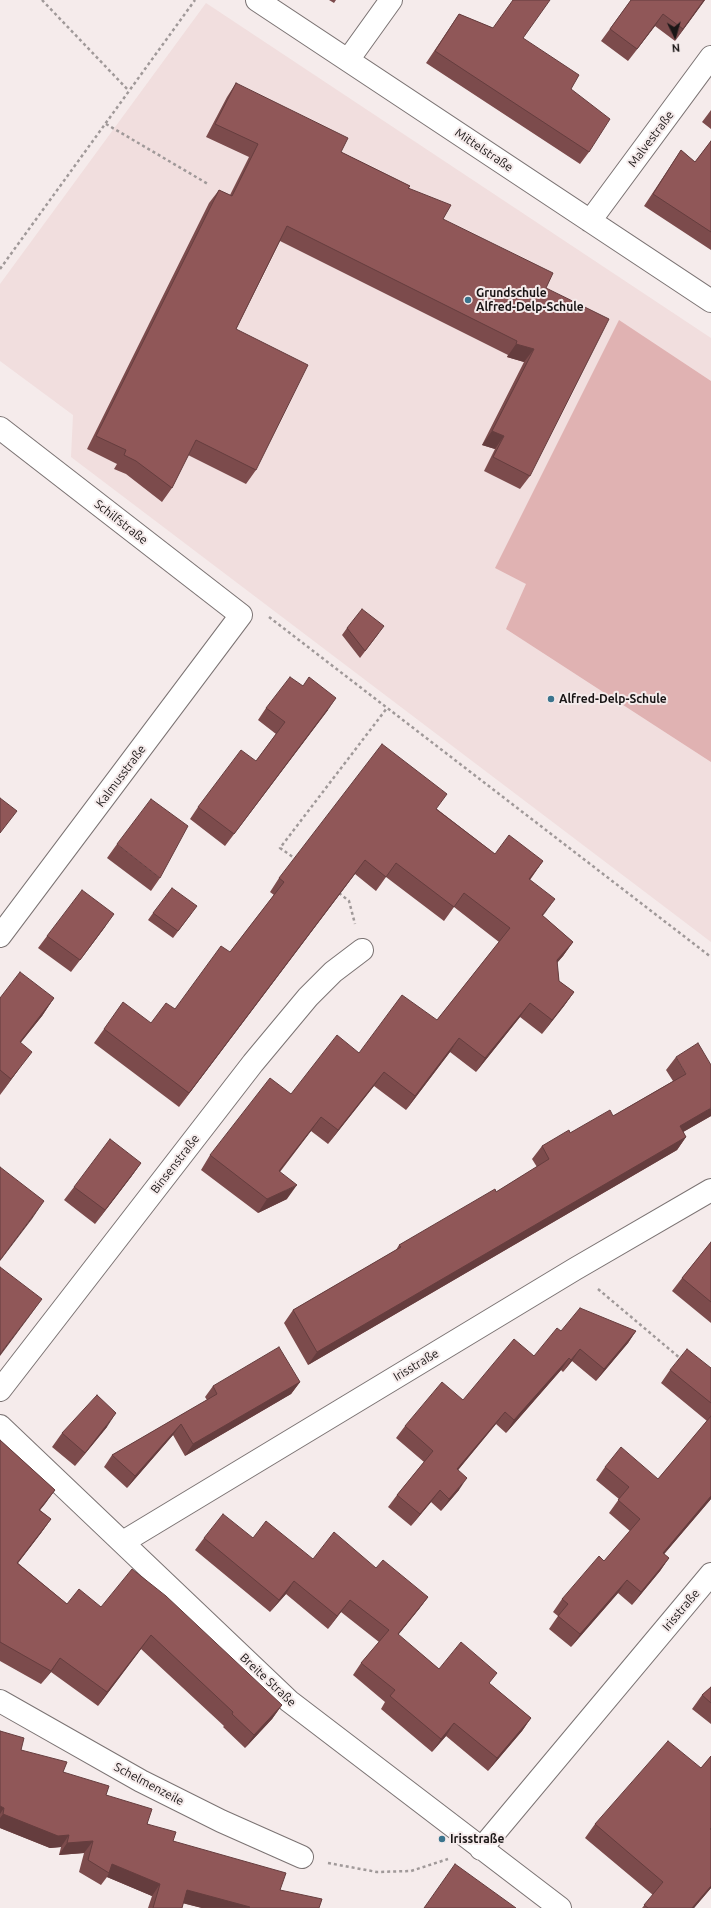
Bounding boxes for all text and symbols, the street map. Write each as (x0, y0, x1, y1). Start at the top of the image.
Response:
north arrow (655, 16, 695, 56)
text: N (671, 42, 681, 54)
street label: Malvestraße (625, 108, 677, 170)
street label: Mittelstraße (452, 125, 516, 175)
place label: Grundschule Alfred-Delp-Schule (476, 286, 584, 314)
marker: Grundschule Alfred-Delp-Schule (463, 295, 473, 305)
street label: Schilfstraße (91, 497, 151, 547)
place label: Alfred-Delp-Schule (559, 692, 667, 706)
marker: Alfred-Delp-Schule (546, 694, 556, 704)
street label: Kalmusstraße (93, 742, 149, 810)
street label: Binsenstraße (148, 1132, 202, 1196)
street label: Irisstraße (391, 1346, 441, 1384)
street label: Irisstraße (659, 1586, 703, 1634)
street label: Breite Straße (237, 1650, 299, 1710)
street label: Schelmenzeile (112, 1760, 186, 1808)
place label: Irisstraße (450, 1832, 504, 1846)
marker: Irisstraße (437, 1834, 447, 1844)

